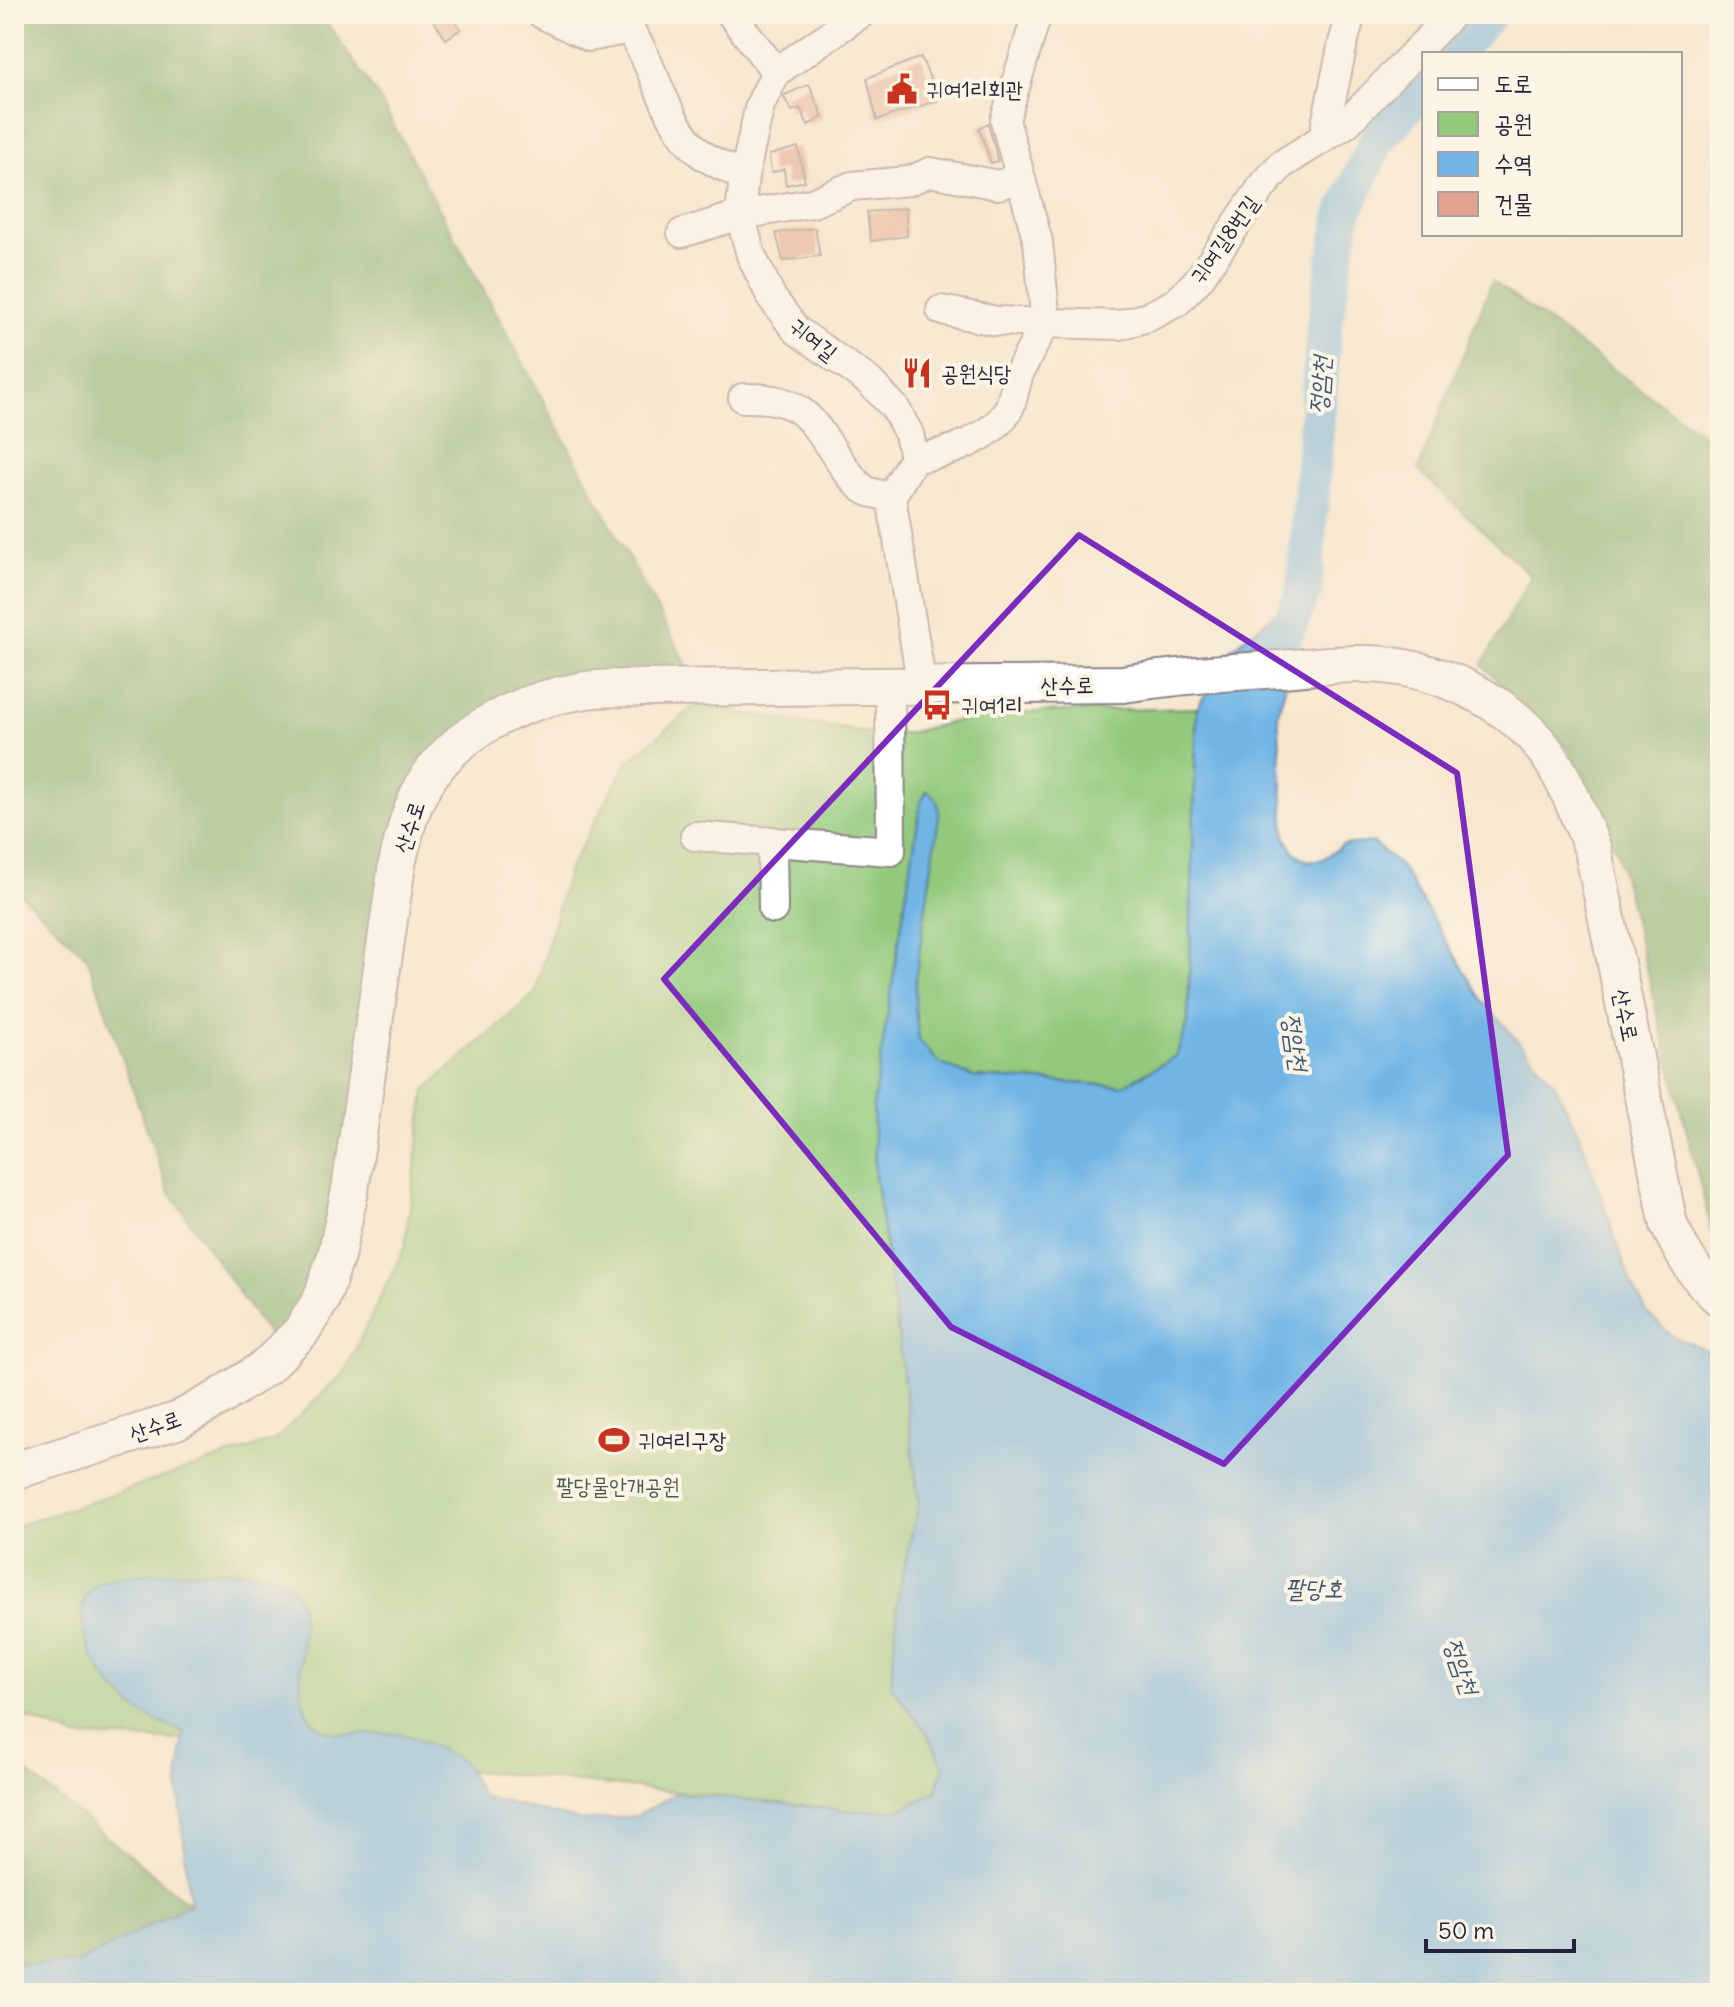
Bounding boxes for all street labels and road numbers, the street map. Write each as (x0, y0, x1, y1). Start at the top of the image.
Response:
street label: 귀여길8번길 (1184, 189, 1265, 288)
street label: 귀여길 (785, 311, 844, 367)
street label: 산수로 (1040, 671, 1094, 699)
street label: 산수로 (387, 797, 431, 857)
street label: 산수로 (1607, 986, 1645, 1044)
street label: 산수로 (125, 1404, 185, 1448)

